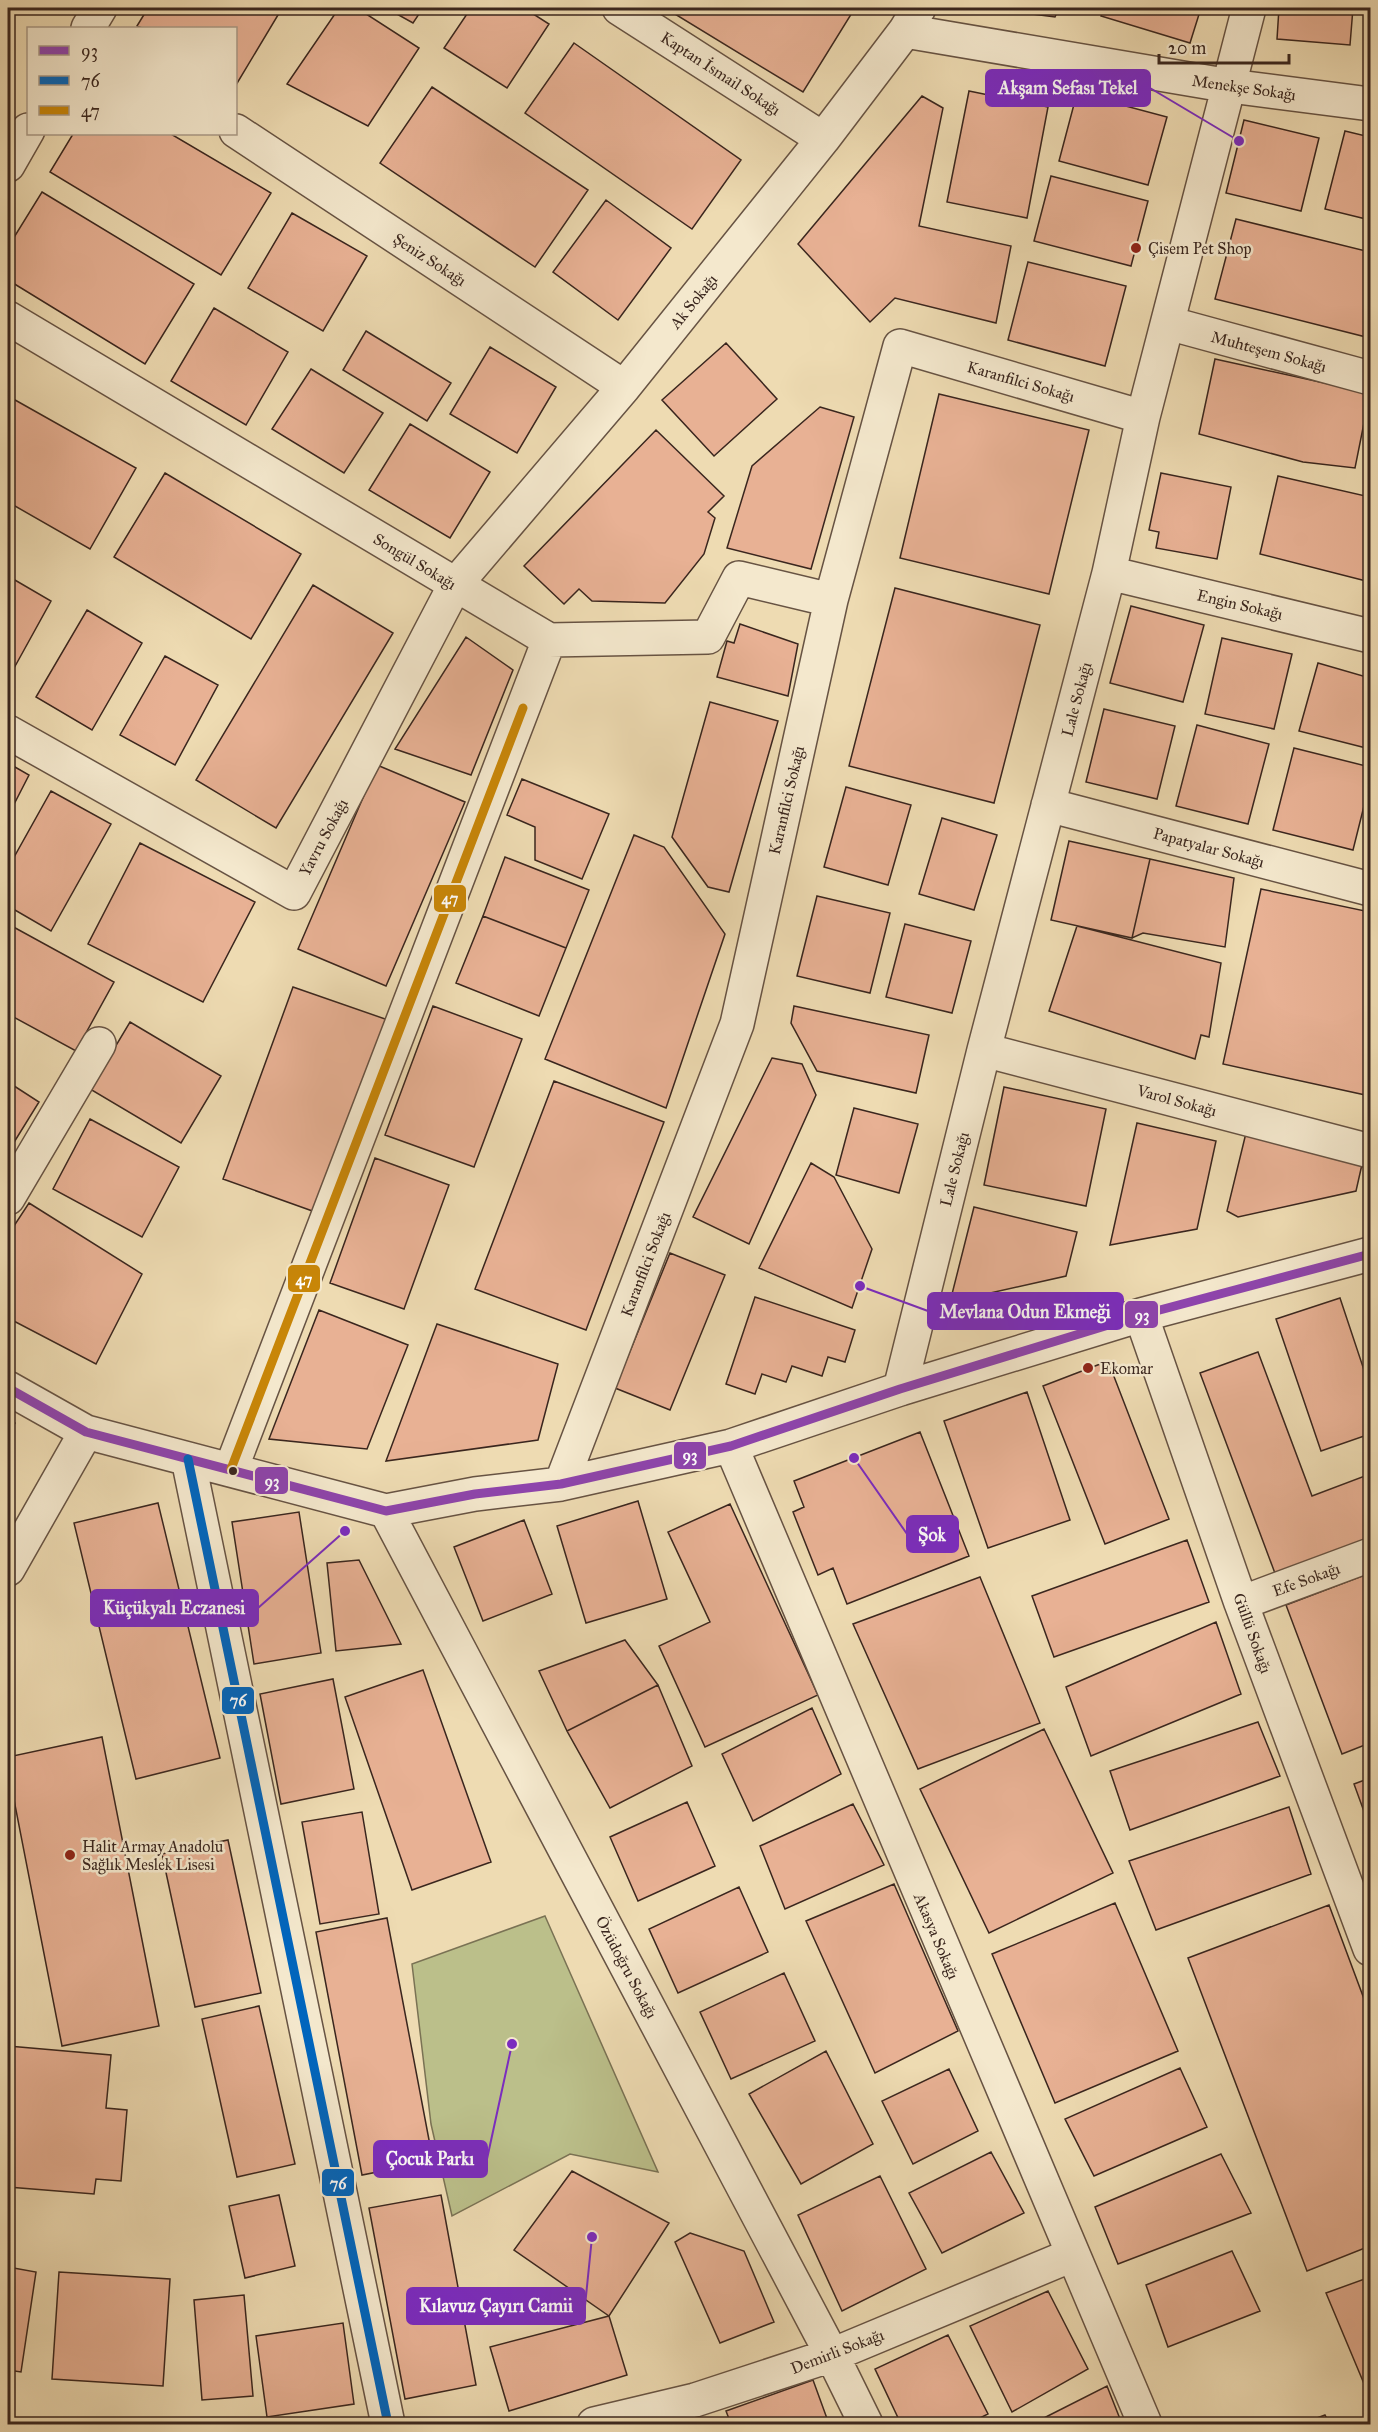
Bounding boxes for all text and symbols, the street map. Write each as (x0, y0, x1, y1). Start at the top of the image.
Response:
legend (27, 27, 237, 135)
street label: Kaptan İsmail Sokağı (657, 27, 785, 120)
scale bar (1159, 27, 1290, 65)
text: 20 m (1168, 37, 1206, 59)
text: 93 (81, 40, 98, 62)
text: 76 (81, 70, 101, 92)
callout: Akşam Sefası Tekel (986, 70, 1150, 106)
street label: Menekşe Sokağı (1190, 71, 1298, 105)
text: Akşam Sefası Tekel (997, 77, 1139, 100)
text: 47 (81, 100, 100, 122)
street label: Şeniz Sokağı (389, 229, 470, 291)
place label: Çisem Pet Shop (1148, 239, 1251, 258)
marker: Çisem Pet Shop (1129, 241, 1143, 255)
street label: Ak Sokağı (665, 270, 722, 334)
street label: Muhteşem Sokağı (1209, 327, 1329, 377)
street label: Karanfilci Sokağı (965, 357, 1077, 407)
street label: Songül Sokağı (369, 529, 460, 595)
street label: Engin Sokağı (1195, 585, 1285, 625)
street label: Lale Sokağı (1057, 659, 1097, 739)
street label: Karanfilci Sokağı (765, 743, 809, 857)
street label: Yavru Sokağı (295, 795, 353, 880)
street label: Papatyalar Sokağı (1151, 824, 1267, 873)
line badge: 47 (433, 884, 467, 913)
text: 47 (442, 889, 459, 909)
street label: Varol Sokağı (1134, 1080, 1219, 1121)
street label: Lale Sokağı (936, 1129, 974, 1209)
street label: Karanfilci Sokağı (617, 1208, 675, 1320)
line badge: 47 (287, 1264, 321, 1293)
text: 47 (296, 1270, 313, 1290)
callout: Mevlana Odun Ekmeği (928, 1293, 1123, 1329)
line badge: 93 (1124, 1300, 1159, 1329)
text: Mevlana Odun Ekmeği (939, 1301, 1112, 1324)
text: 93 (1135, 1306, 1150, 1326)
place label: Ekomar (1100, 1359, 1153, 1378)
marker: Ekomar (1081, 1361, 1095, 1375)
line badge: 93 (673, 1441, 707, 1470)
text: 93 (683, 1446, 698, 1466)
unlabelled marker (227, 1465, 239, 1477)
line badge: 93 (254, 1466, 289, 1495)
text: 93 (265, 1472, 280, 1492)
callout: Şok (907, 1516, 958, 1552)
text: Şok (918, 1524, 947, 1547)
street label: Efe Sokağı (1270, 1558, 1343, 1601)
callout: Küçükyalı Eczanesi (91, 1590, 258, 1626)
street label: Güllü Sokağı (1228, 1590, 1276, 1677)
text: Küçükyalı Eczanesi (103, 1597, 246, 1620)
line badge: 76 (221, 1686, 255, 1715)
text: 76 (230, 1691, 247, 1710)
place label: Halit Armay Anadolu Sağlık Meslek Lisesi (82, 1837, 224, 1875)
marker: Halit Armay Anadolu Sağlık Meslek Lisesi (63, 1848, 77, 1862)
street label: Akasya Sokağı (909, 1889, 963, 1983)
street label: Özüdoğru Sokağı (591, 1912, 663, 2023)
callout: Çocuk Parkı (374, 2141, 487, 2177)
text: Çocuk Parkı (386, 2148, 475, 2171)
line badge: 76 (321, 2168, 355, 2197)
text: 76 (330, 2174, 347, 2193)
callout: Kılavuz Çayırı Camii (407, 2288, 585, 2324)
text: Kılavuz Çayırı Camii (419, 2295, 574, 2318)
street label: Demirli Sokağı (788, 2325, 888, 2379)

